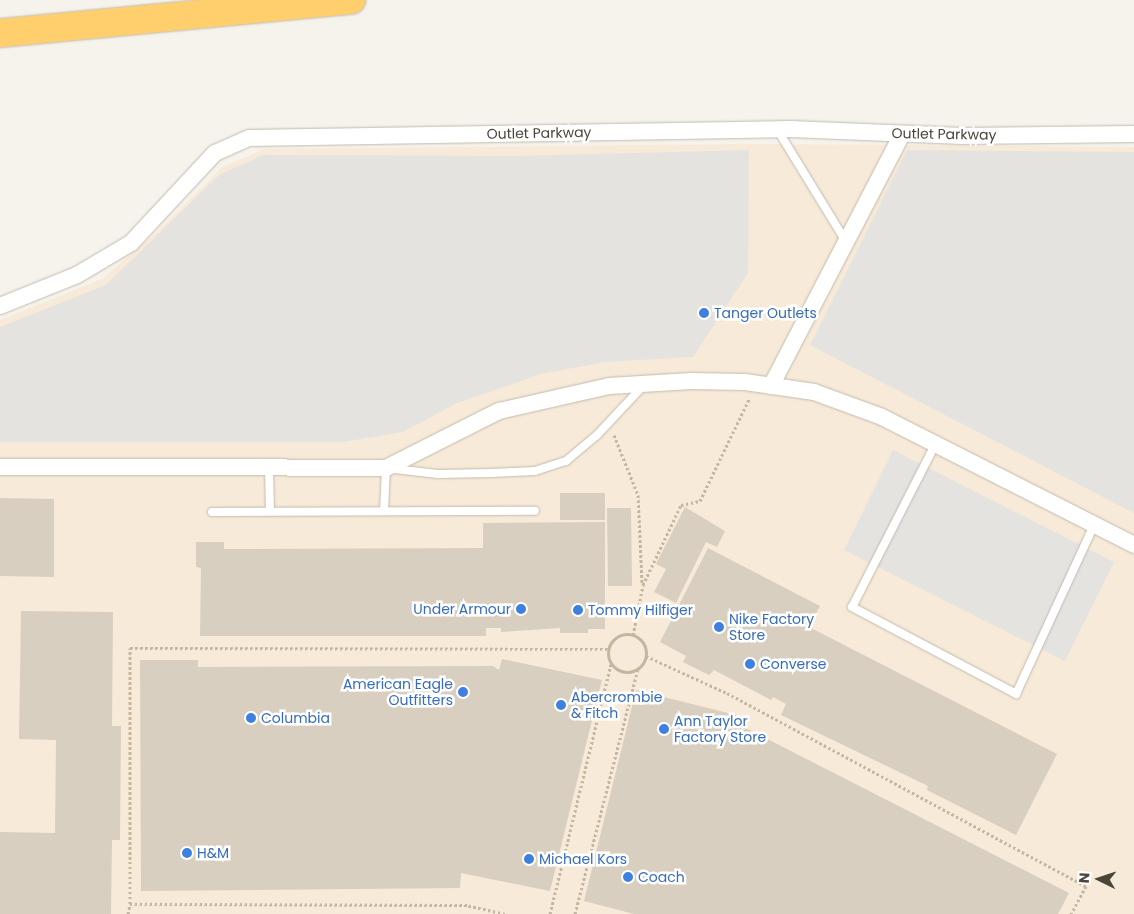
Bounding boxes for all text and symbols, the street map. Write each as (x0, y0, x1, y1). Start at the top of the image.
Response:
street label: Outlet Parkway (486, 124, 592, 142)
street label: Outlet Parkway (891, 125, 997, 143)
place label: Tanger Outlets (714, 305, 817, 321)
marker: Tanger Outlets (698, 307, 710, 319)
place label: Under Armour (413, 601, 511, 617)
place label: Tommy Hilfiger (588, 602, 693, 618)
marker: Under Armour (515, 603, 527, 615)
marker: Tommy Hilfiger (572, 604, 584, 616)
place label: Nike Factory Store (729, 611, 814, 644)
marker: Nike Factory Store (713, 621, 725, 633)
place label: Converse (760, 656, 826, 672)
marker: Converse (744, 658, 756, 670)
place label: American Eagle Outfitters (343, 676, 453, 709)
marker: American Eagle Outfitters (457, 686, 469, 698)
place label: Abercrombie & Fitch (571, 689, 662, 722)
marker: Abercrombie & Fitch (555, 699, 567, 711)
place label: Columbia (261, 710, 330, 726)
marker: Columbia (245, 712, 257, 724)
place label: Ann Taylor Factory Store (674, 713, 766, 746)
marker: Ann Taylor Factory Store (658, 723, 670, 735)
place label: H&M (197, 845, 229, 861)
marker: H&M (181, 847, 193, 859)
place label: Michael Kors (539, 851, 627, 867)
marker: Michael Kors (523, 853, 535, 865)
north arrow (1074, 854, 1124, 904)
place label: Coach (638, 869, 685, 885)
marker: Coach (622, 871, 634, 883)
text: N (1074, 872, 1094, 884)

